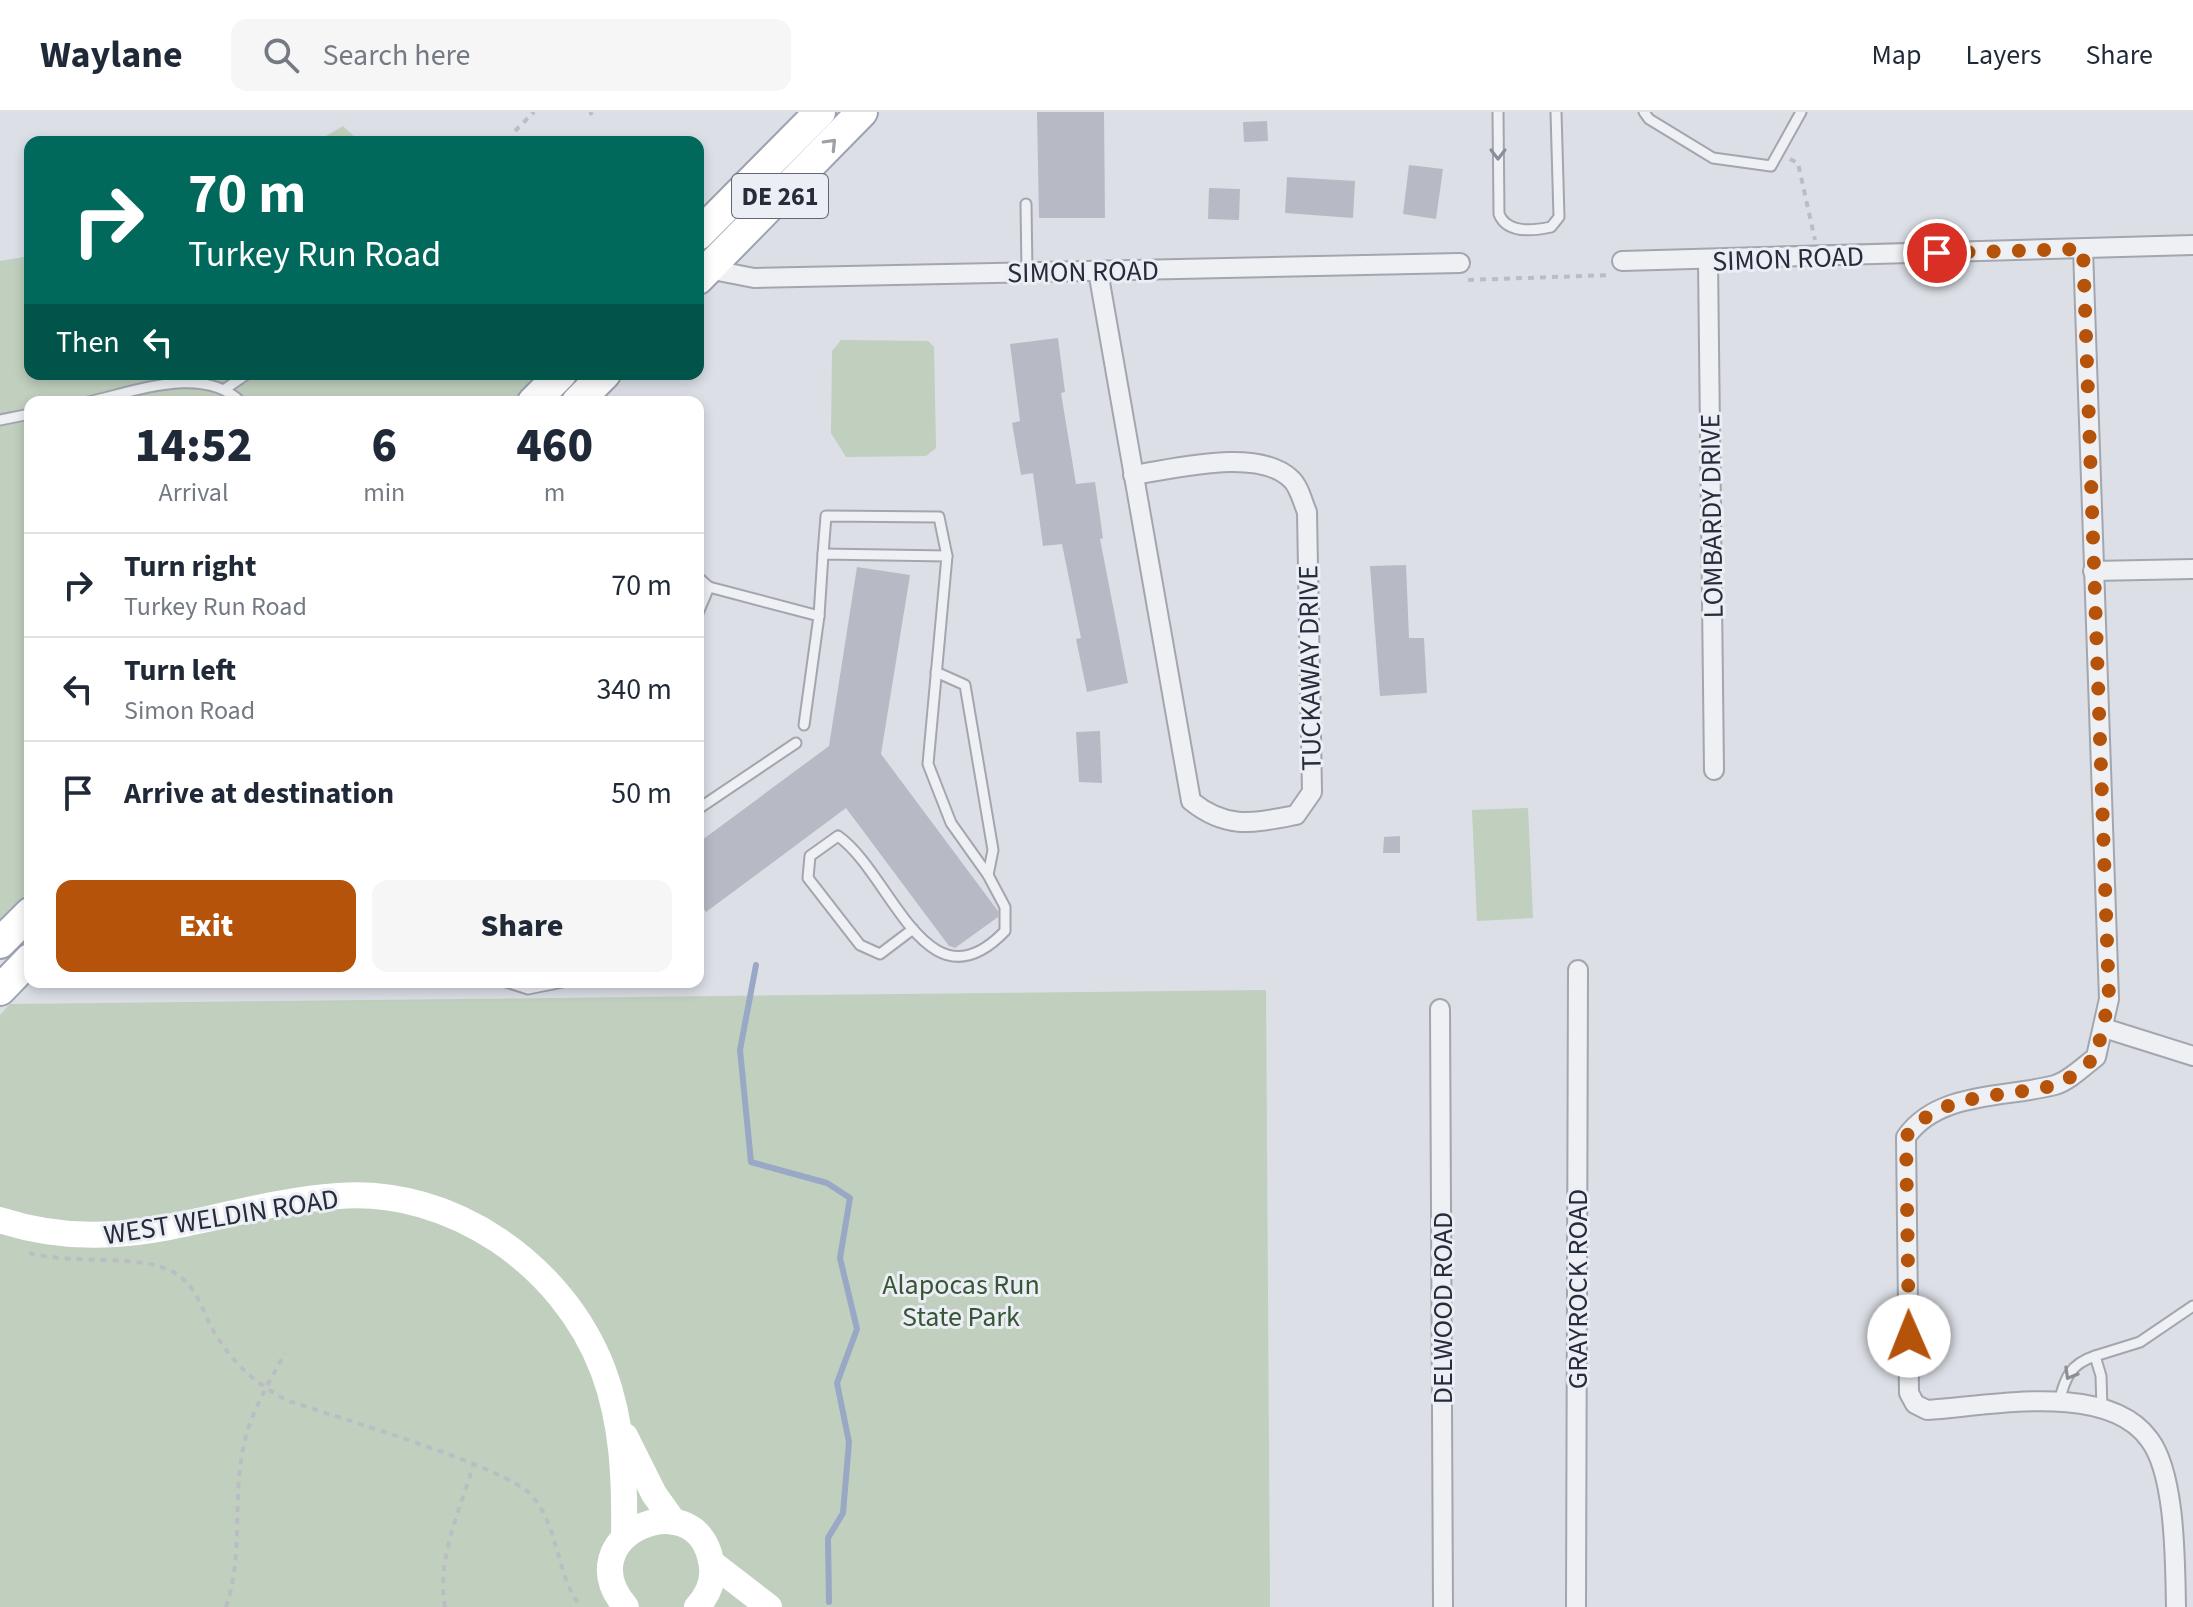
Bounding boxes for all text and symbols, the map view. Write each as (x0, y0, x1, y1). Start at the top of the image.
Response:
search box (231, 19, 791, 91)
text: Waylane (40, 28, 183, 82)
icon: search (259, 33, 303, 77)
text: Search here (323, 34, 471, 77)
text: Map (1871, 35, 1921, 75)
text: Layers (1965, 35, 2041, 75)
text: Share (2085, 35, 2153, 75)
one-way arrow (822, 139, 836, 153)
one-way arrow (1489, 148, 1507, 161)
text: 70 m (188, 155, 306, 234)
icon: right (56, 168, 160, 272)
road number: DE 261 (732, 174, 828, 218)
pin (1903, 219, 1971, 287)
text: Turkey Run Road (188, 229, 441, 280)
icon: arrive (1915, 231, 1959, 275)
street label: SIMON ROAD (1712, 236, 1865, 282)
street label: SIMON ROAD (1007, 251, 1159, 293)
icon: left (136, 320, 180, 364)
text: Then (56, 321, 120, 364)
text: 14:52 (135, 412, 252, 480)
text: 6 (371, 412, 397, 480)
text: 460 (516, 412, 593, 480)
street label: LOMBARDY DRIVE (1690, 413, 1734, 619)
text: Arrival (159, 474, 229, 511)
text: min (363, 474, 405, 511)
text: m (544, 474, 565, 511)
text: Turn right (124, 545, 256, 588)
icon: right (56, 563, 100, 607)
text: 70 m (611, 564, 672, 607)
street label: TUCKAWAY DRIVE (1288, 565, 1332, 771)
text: Turkey Run Road (124, 588, 307, 625)
text: Turn left (124, 649, 236, 692)
icon: left (56, 667, 100, 711)
text: 340 m (596, 668, 672, 711)
text: Simon Road (124, 692, 255, 729)
icon: arrive (56, 771, 100, 815)
text: Arrive at destination (124, 772, 394, 815)
text: 50 m (611, 772, 672, 815)
button: Exit (56, 880, 356, 972)
button: Share (372, 880, 672, 972)
street label: WEST WELDIN ROAD (101, 1179, 341, 1255)
street label: GRAYROCK ROAD (1558, 1189, 1598, 1389)
street label: DELWOOD ROAD (1423, 1212, 1463, 1404)
park label: Alapocas Run State Park (882, 1265, 1040, 1337)
position arrow (1867, 1294, 1951, 1378)
one-way arrow (2064, 1365, 2080, 1380)

